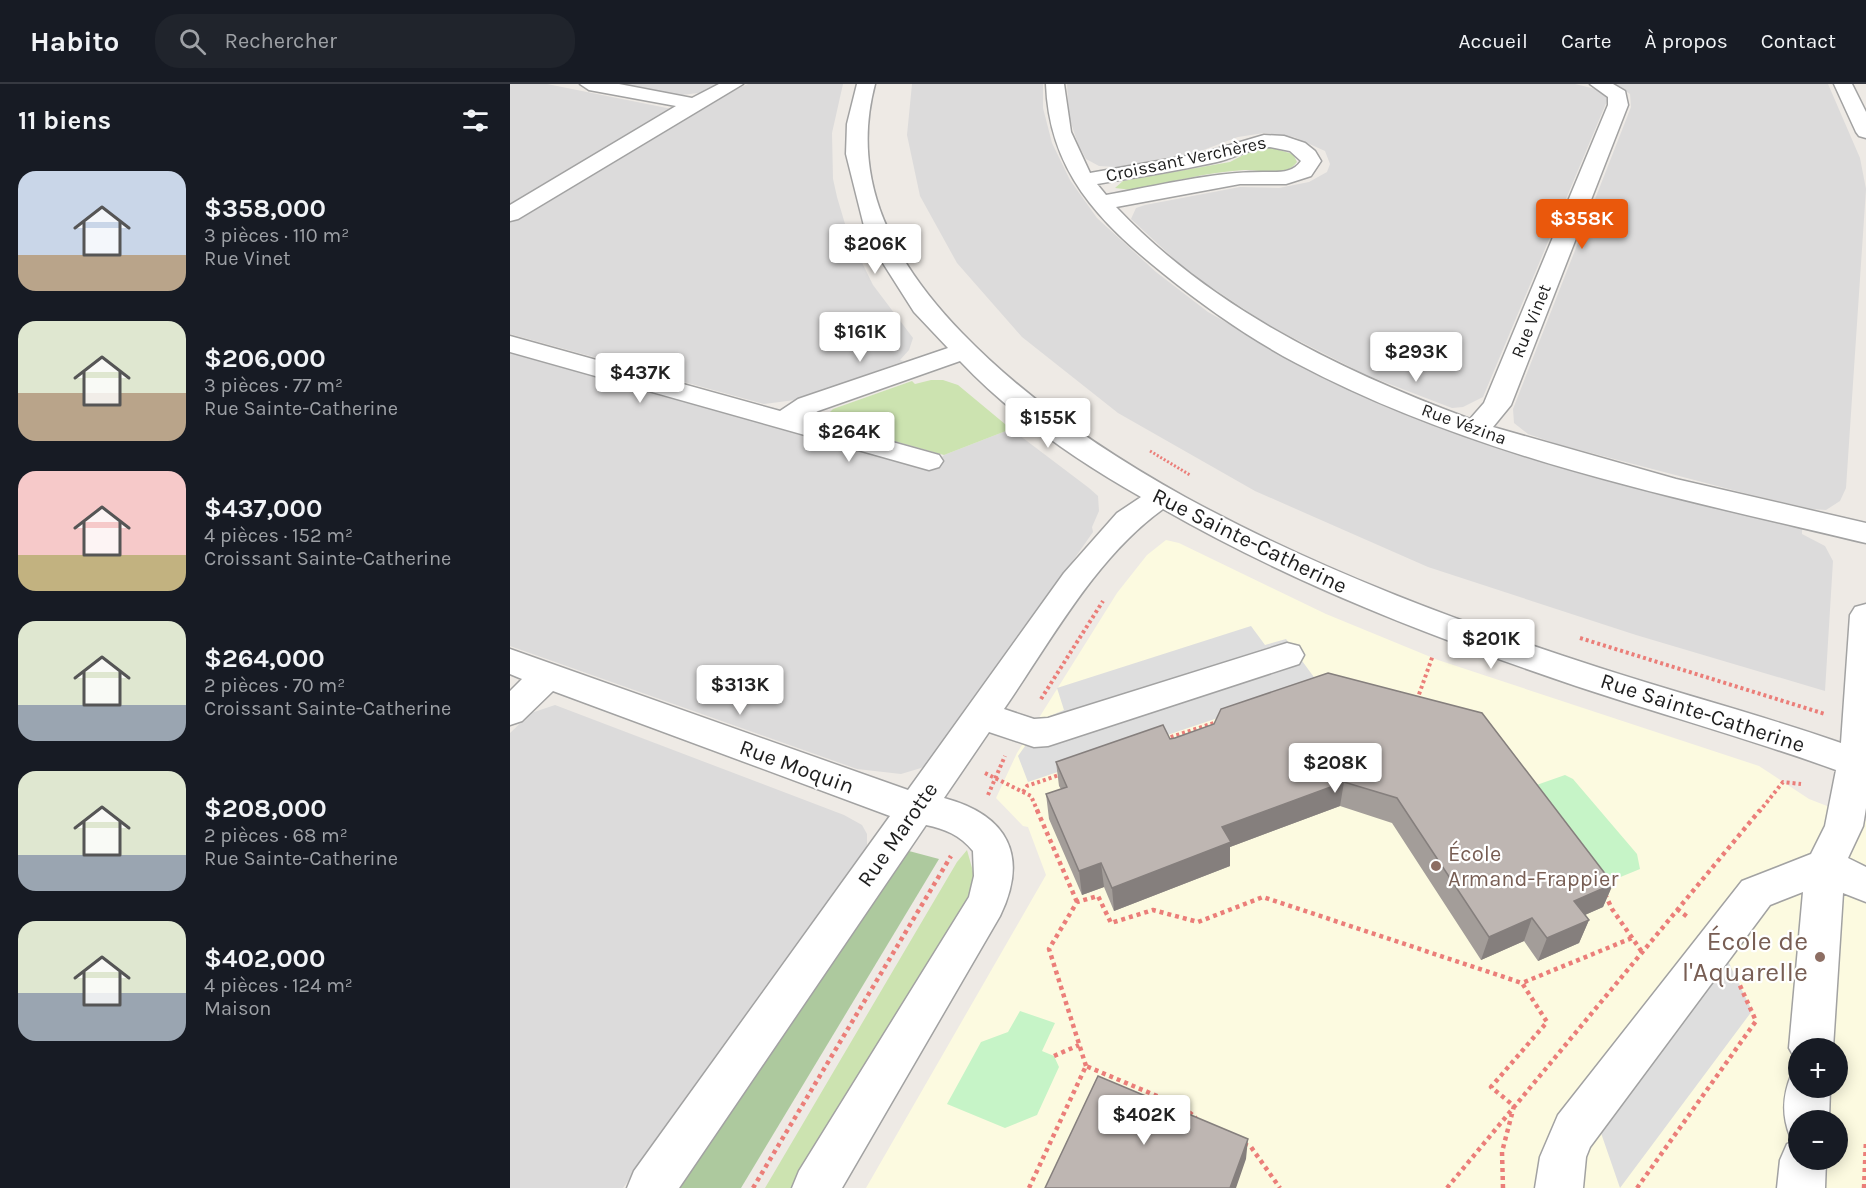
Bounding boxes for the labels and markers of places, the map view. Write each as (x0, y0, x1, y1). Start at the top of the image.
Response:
pin: $358K (1540, 199, 1624, 250)
pin: $206K (833, 224, 917, 275)
pin: $161K (818, 312, 902, 363)
pin: $293K (1374, 332, 1458, 383)
pin: $437K (598, 353, 682, 404)
pin: $155K (1006, 398, 1090, 449)
pin: $264K (807, 412, 891, 463)
pin: $201K (1449, 619, 1533, 670)
pin: $313K (698, 665, 782, 716)
pin: $208K (1293, 743, 1377, 794)
place label: École Armand-Frappier (1448, 840, 1618, 892)
marker: École Armand-Frappier (1429, 859, 1443, 873)
place label: École de l'Aquarelle (1682, 925, 1808, 988)
marker: École de l'Aquarelle (1813, 950, 1827, 964)
pin: $402K (1102, 1095, 1186, 1146)

